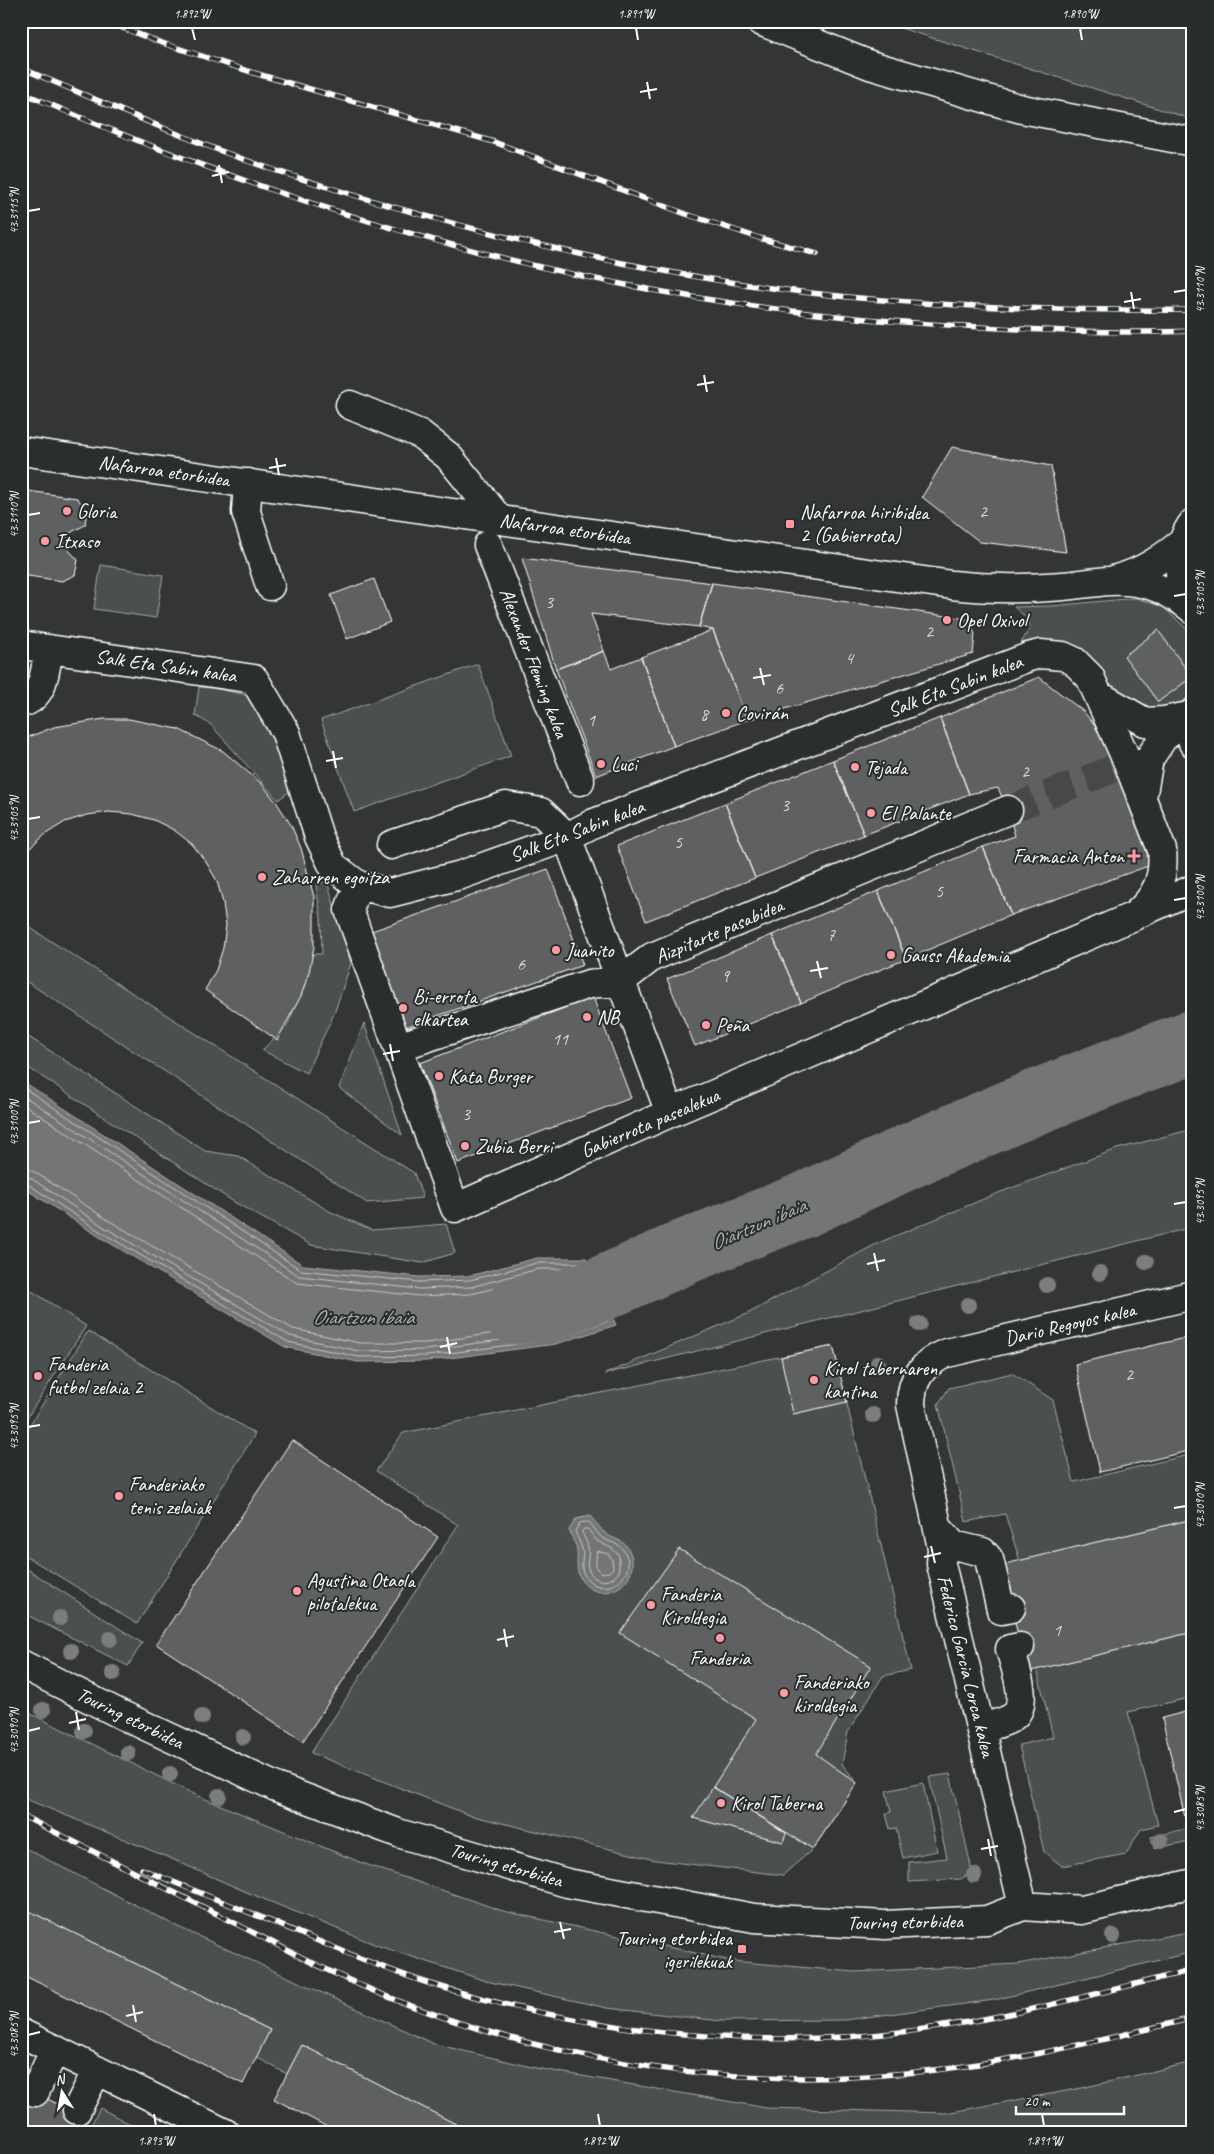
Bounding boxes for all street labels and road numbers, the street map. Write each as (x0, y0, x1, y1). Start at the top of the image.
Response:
street label: Nafarroa etorbidea (97, 449, 233, 493)
street label: Nafarroa etorbidea (498, 507, 634, 551)
street label: Alexander Fleming kalea (494, 585, 575, 743)
street label: Salk Eta Sabin kalea (94, 644, 239, 688)
street label: Salk Eta Sabin kalea (884, 648, 1027, 723)
street label: Salk Eta Sabin kalea (506, 793, 649, 868)
street label: Aizpitarte pasabidea (651, 892, 789, 969)
street label: Gabierrota pasealekua (577, 1082, 725, 1163)
street label: Dario Regoyos kalea (1002, 1296, 1140, 1351)
street label: Federico Garcia Lorca kalea (931, 1573, 1001, 1761)
street label: Touring etorbidea (72, 1681, 189, 1756)
street label: Touring etorbidea (447, 1837, 567, 1894)
street label: Touring etorbidea (847, 1908, 965, 1936)

